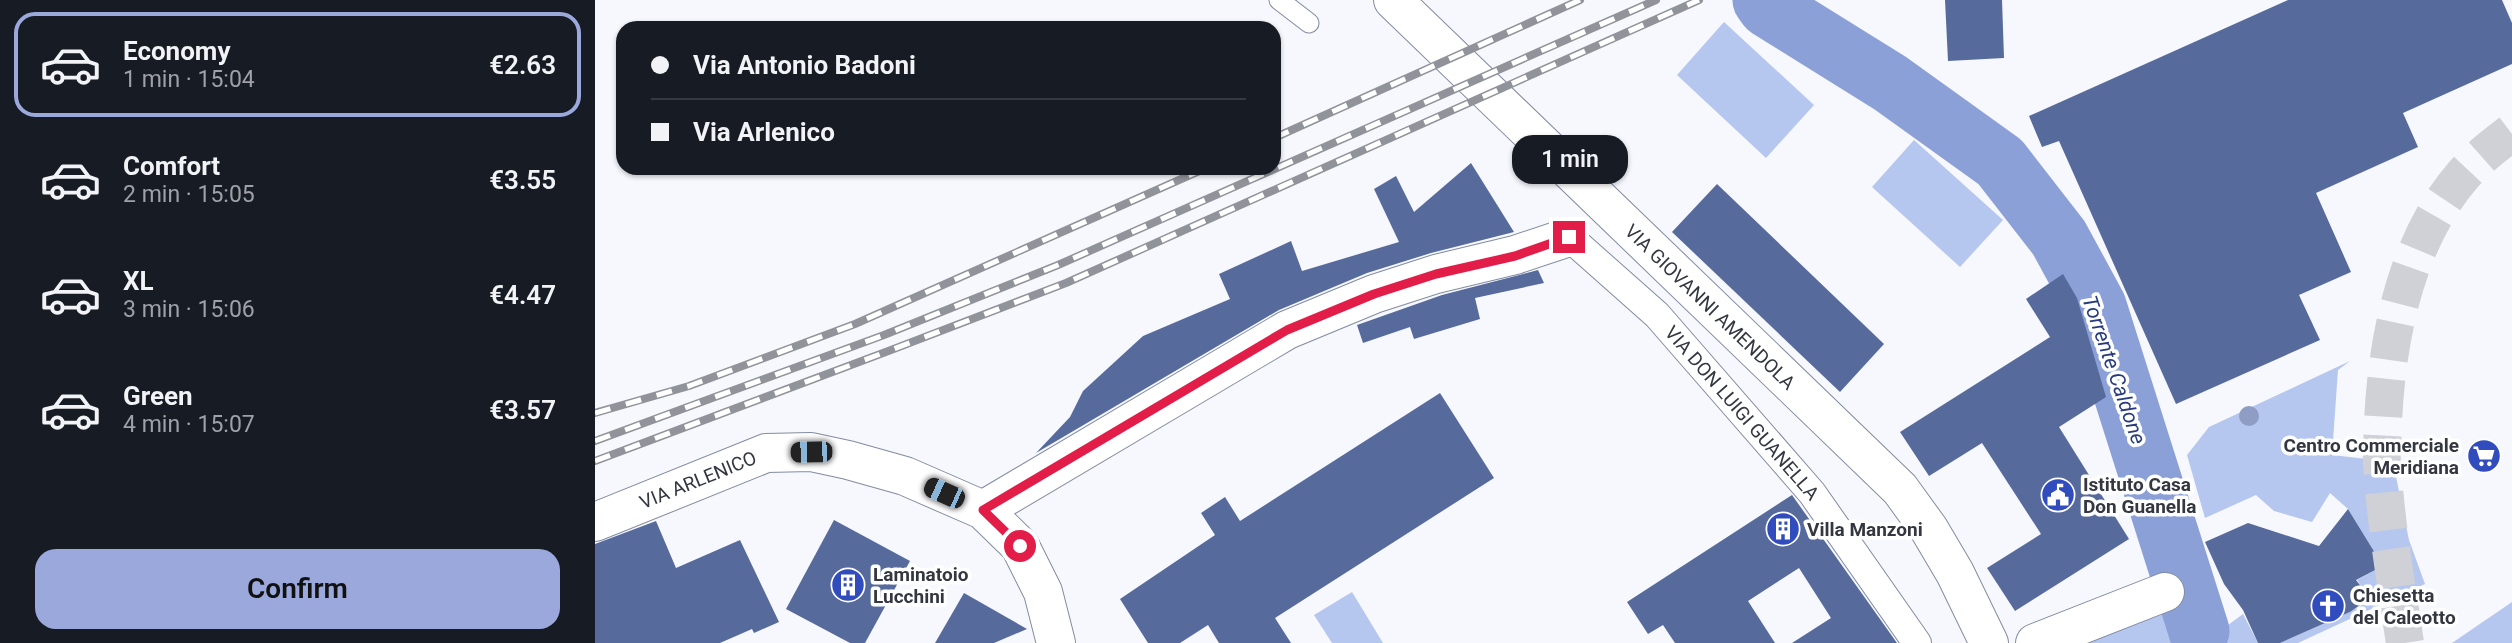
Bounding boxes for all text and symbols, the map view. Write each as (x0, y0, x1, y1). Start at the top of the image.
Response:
icon: car (39, 33, 102, 96)
text: Economy (123, 36, 230, 66)
text: €2.63 (489, 50, 556, 80)
text: Via Antonio Badoni (693, 50, 916, 80)
text: 1 min · 15:04 (123, 66, 255, 93)
text: Via Arlenico (693, 117, 835, 147)
callout: 1 min (1511, 135, 1627, 184)
text: 1 min (1541, 146, 1599, 173)
icon: car (39, 148, 102, 211)
text: Comfort (123, 151, 220, 181)
text: €3.55 (489, 165, 556, 195)
text: 2 min · 15:05 (123, 181, 255, 208)
street label: VIA GIOVANNI AMENDOLA (1620, 220, 1800, 395)
route end (1553, 221, 1585, 253)
icon: car (39, 263, 102, 326)
text: XL (123, 266, 154, 296)
text: €4.47 (489, 280, 556, 310)
water label: Torrente Caldone (2077, 293, 2151, 448)
text: 3 min · 15:06 (123, 296, 255, 323)
street label: VIA DON LUIGI GUANELLA (1660, 321, 1824, 505)
icon: car (39, 378, 102, 441)
text: Green (123, 381, 193, 411)
text: €3.57 (489, 395, 556, 425)
text: 4 min · 15:07 (123, 411, 255, 438)
place label: Centro Commerciale Meridiana (2284, 434, 2459, 479)
supermarket icon: Centro Commerciale Meridiana (2465, 437, 2503, 475)
car (790, 441, 833, 463)
street label: VIA ARLENICO (636, 446, 760, 514)
place label: Istituto Casa Don Guanella (2083, 473, 2196, 518)
car (921, 475, 968, 511)
public building icon: Istituto Casa Don Guanella (2039, 476, 2077, 514)
building icon: Villa Manzoni (1764, 510, 1802, 548)
place label: Villa Manzoni (1807, 518, 1923, 541)
route start (1004, 530, 1036, 562)
button: Confirm (35, 549, 560, 629)
place label: Laminatoio Lucchini (873, 563, 969, 608)
building icon: Laminatoio Lucchini (829, 566, 867, 604)
place label: Chiesetta del Caleotto (2353, 584, 2456, 629)
church icon: Chiesetta del Caleotto (2309, 587, 2347, 625)

